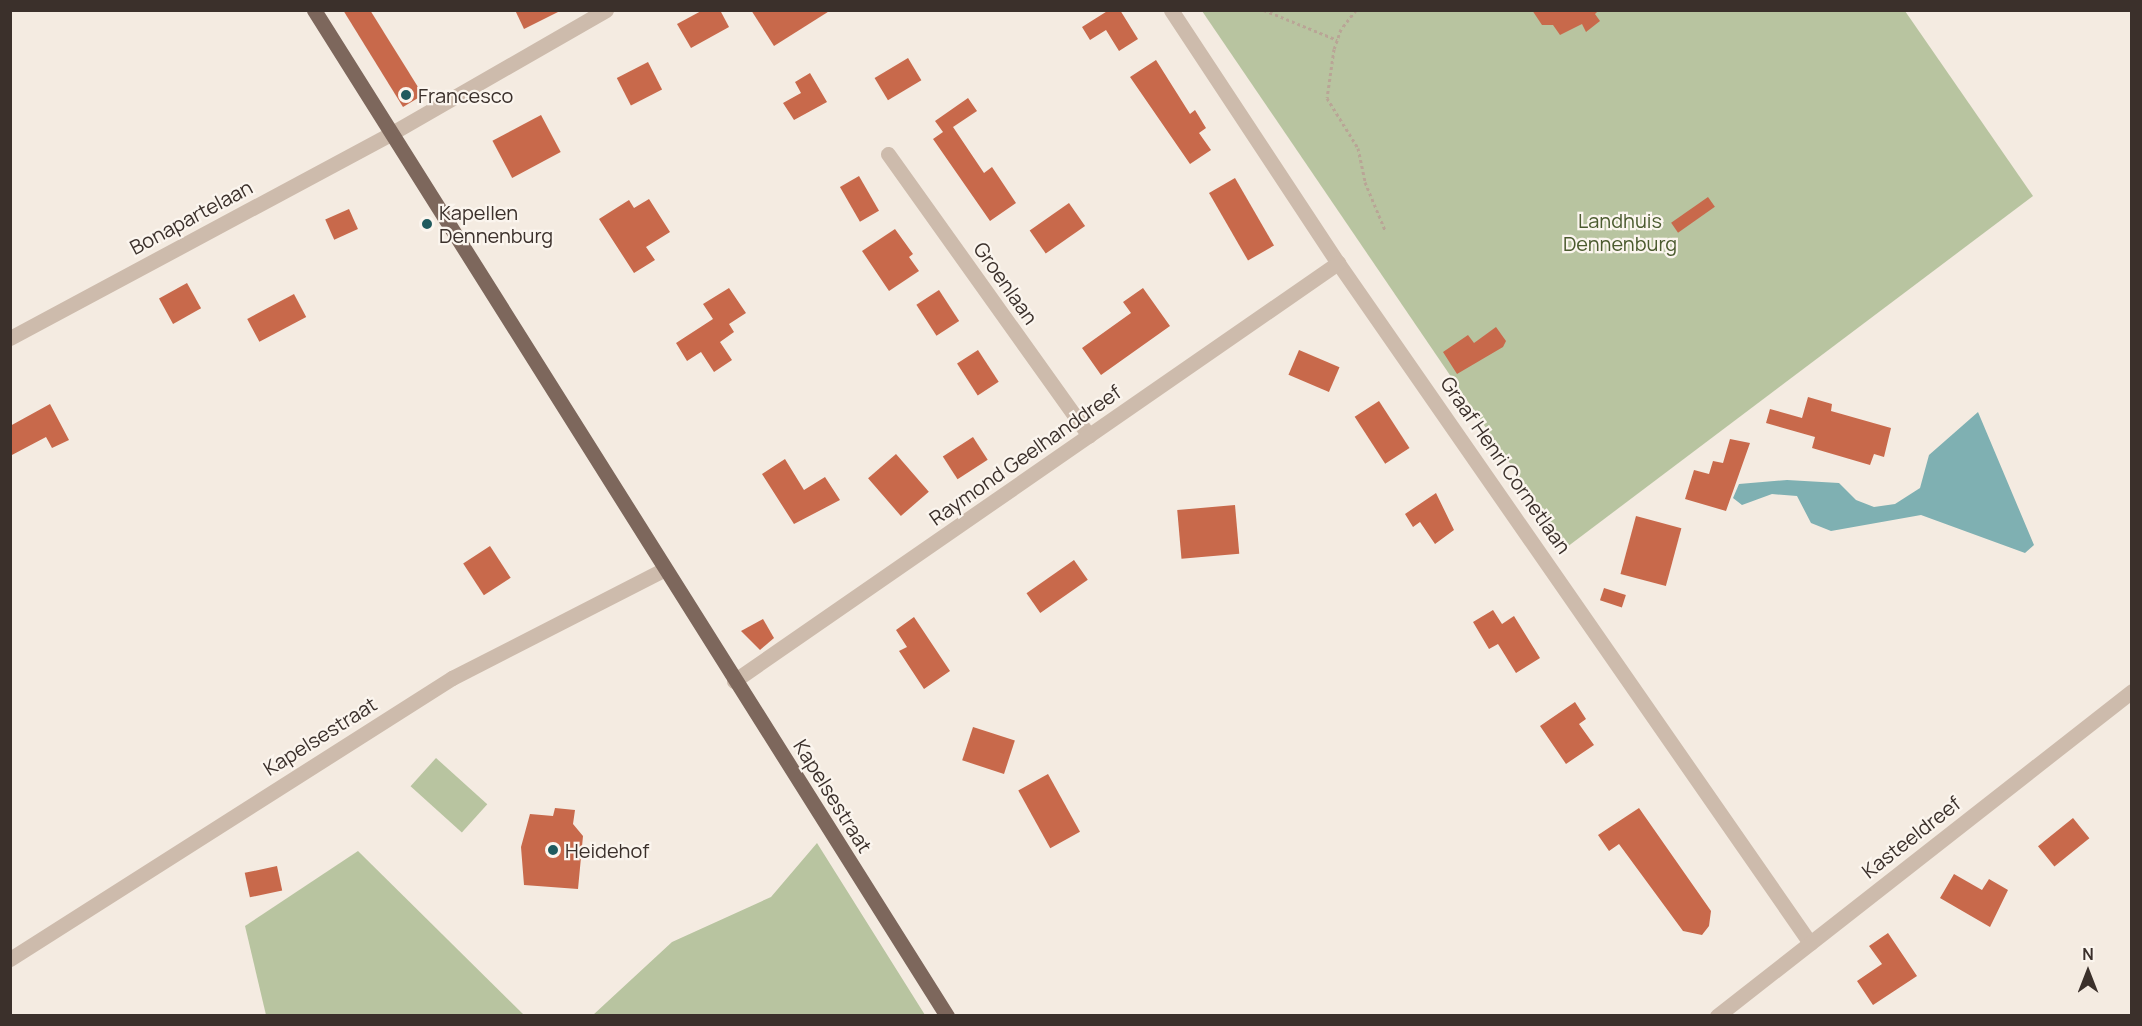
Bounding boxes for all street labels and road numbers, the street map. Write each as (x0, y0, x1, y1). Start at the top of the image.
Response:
street label: Bonapartelaan (126, 175, 256, 259)
street label: Groenlaan (969, 237, 1043, 329)
street label: Graaf Henri Cornetlaan (1436, 372, 1576, 558)
street label: Raymond Geelhanddreef (925, 380, 1125, 530)
street label: Kapelsestraat (259, 692, 381, 780)
street label: Kapelsestraat (789, 735, 877, 857)
street label: Kasteeldreef (1857, 791, 1965, 883)

